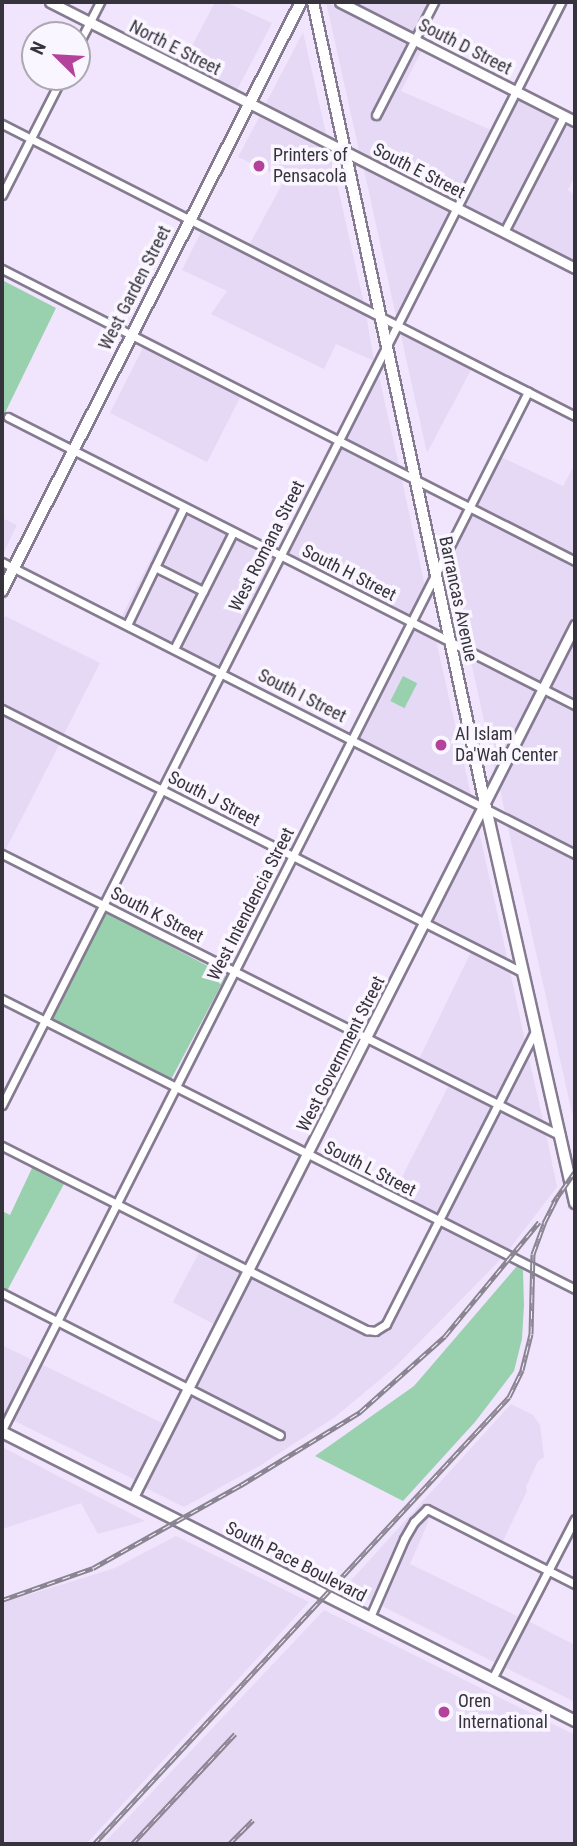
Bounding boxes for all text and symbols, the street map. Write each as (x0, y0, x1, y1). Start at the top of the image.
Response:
street label: South D Street (415, 14, 515, 80)
street label: North E Street (126, 16, 224, 80)
north arrow (21, 21, 91, 91)
text: N (25, 38, 51, 58)
street label: South E Street (369, 139, 469, 203)
place label: Printers of Pensacola (273, 145, 348, 188)
marker: Printers of Pensacola (251, 158, 267, 174)
street label: West Garden Street (94, 222, 176, 354)
street label: West Romana Street (225, 477, 309, 615)
street label: Barrancas Avenue (434, 534, 482, 664)
street label: South H Street (298, 540, 400, 606)
street label: South I Street (254, 665, 350, 727)
place label: Al Islam Da'Wah Center (455, 724, 558, 766)
marker: Al Islam Da'Wah Center (433, 737, 449, 753)
street label: South J Street (164, 767, 264, 831)
street label: West Intendencia Street (203, 824, 299, 984)
street label: South K Street (107, 882, 207, 948)
street label: West Government Street (292, 973, 390, 1135)
street label: South L Street (321, 1137, 419, 1201)
street label: South Pace Boulevard (222, 1517, 370, 1607)
place label: Oren International (458, 1691, 548, 1734)
marker: Oren International (436, 1704, 452, 1720)

